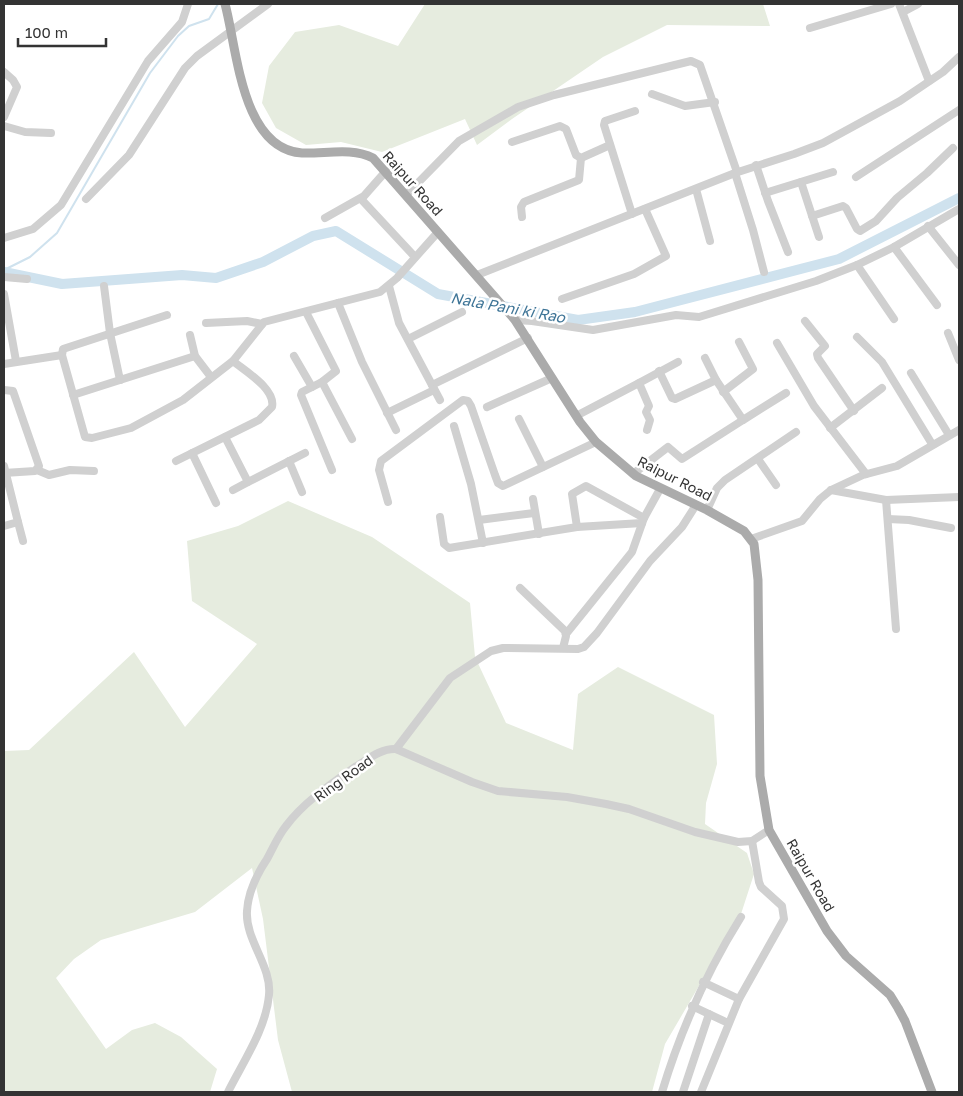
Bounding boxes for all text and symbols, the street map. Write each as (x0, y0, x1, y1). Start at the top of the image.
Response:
scale bar (18, 15, 105, 47)
text: 100 m (25, 23, 68, 41)
street label: Raipur Road (379, 147, 447, 219)
water label: Nala Pani ki Rao (449, 288, 568, 326)
street label: Raipur Road (635, 452, 715, 504)
street label: Ring Road (310, 751, 376, 805)
street label: Raipur Road (783, 836, 839, 914)

